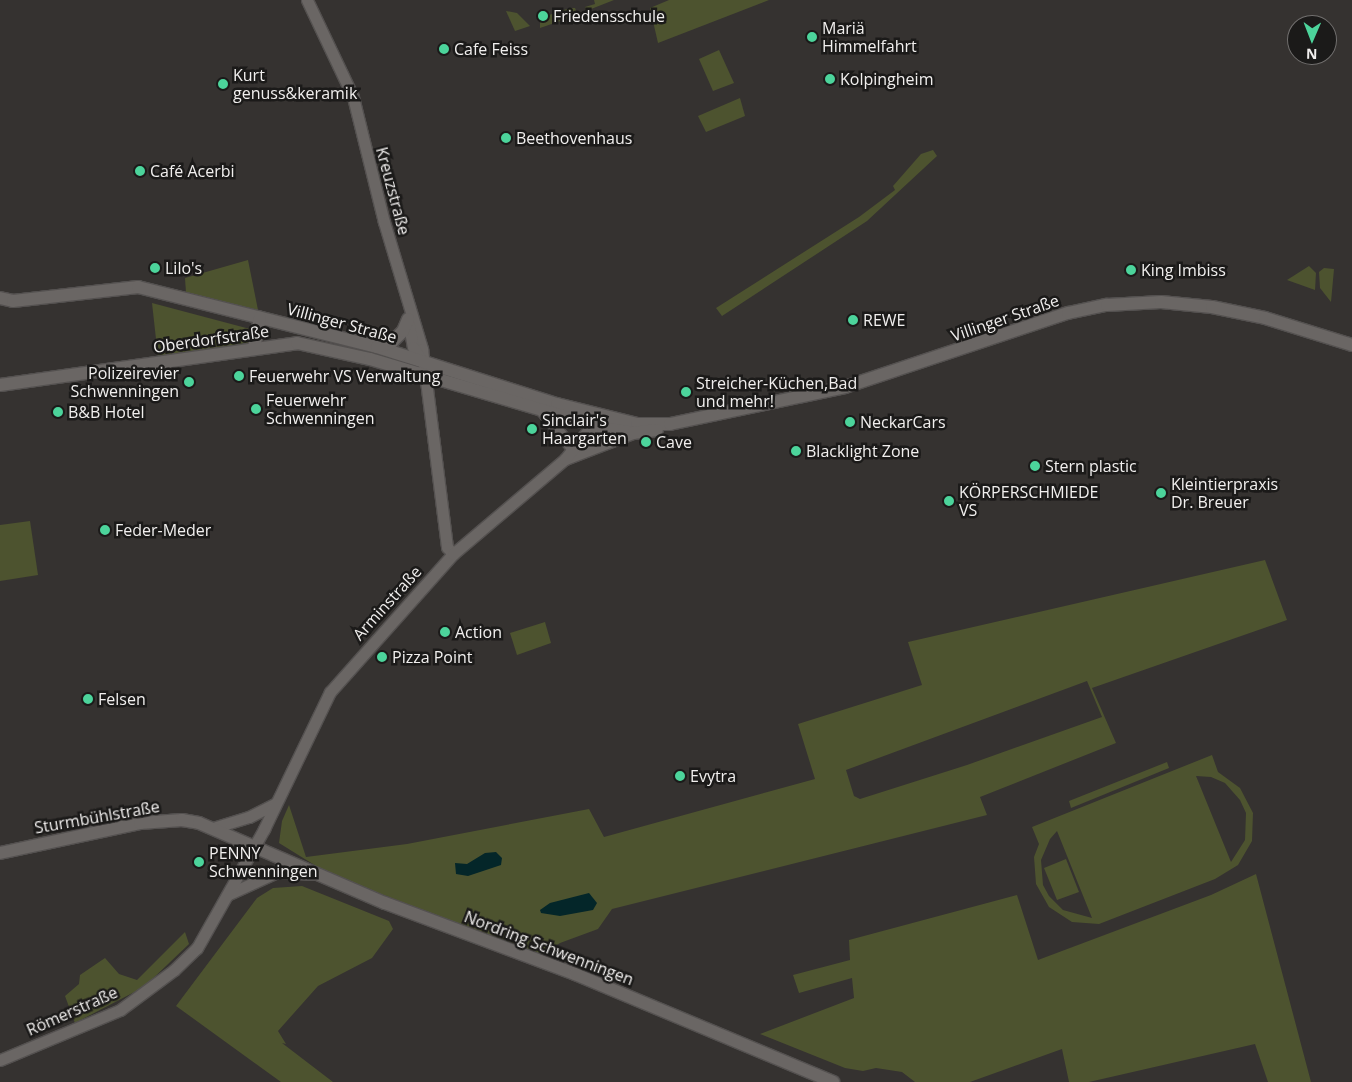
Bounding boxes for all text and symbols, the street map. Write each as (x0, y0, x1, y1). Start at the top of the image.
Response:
place label: Friedensschule (553, 6, 665, 26)
marker: Friedensschule (537, 10, 549, 22)
north arrow (1287, 15, 1337, 65)
place label: Mariä Himmelfahrt (822, 18, 917, 56)
marker: Mariä Himmelfahrt (806, 31, 818, 43)
place label: Cafe Feiss (454, 39, 528, 59)
marker: Cafe Feiss (438, 43, 450, 55)
text: N (1306, 45, 1318, 64)
place label: Kurt genuss&keramik (233, 65, 357, 103)
place label: Kolpingheim (840, 69, 933, 89)
marker: Kolpingheim (824, 73, 836, 85)
marker: Kurt genuss&keramik (217, 78, 229, 90)
place label: Beethovenhaus (516, 128, 632, 148)
marker: Beethovenhaus (500, 132, 512, 144)
street label: Kreuzstraße (372, 145, 414, 237)
place label: Café Acerbi (150, 161, 235, 181)
marker: Café Acerbi (134, 165, 146, 177)
place label: Lilo's (165, 258, 202, 278)
place label: King Imbiss (1141, 260, 1226, 280)
marker: Lilo's (149, 262, 161, 274)
marker: King Imbiss (1125, 264, 1137, 276)
street label: Villinger Straße (949, 291, 1061, 345)
street label: Villinger Straße (285, 299, 399, 347)
place label: REWE (863, 310, 905, 330)
marker: REWE (847, 314, 859, 326)
street label: Oberdorfstraße (152, 321, 270, 357)
place label: Polizeirevier Schwenningen (70, 363, 179, 401)
place label: Feuerwehr VS Verwaltung (249, 366, 440, 386)
marker: Feuerwehr VS Verwaltung (233, 370, 245, 382)
place label: Streicher-Küchen,Bad und mehr! (696, 373, 857, 411)
marker: Polizeirevier Schwenningen (183, 376, 195, 388)
marker: Streicher-Küchen,Bad und mehr! (680, 386, 692, 398)
place label: Feuerwehr Schwenningen (266, 390, 375, 428)
place label: B&B Hotel (68, 402, 145, 422)
marker: Feuerwehr Schwenningen (250, 403, 262, 415)
marker: B&B Hotel (52, 406, 64, 418)
place label: Sinclair's Haargarten (542, 410, 627, 448)
place label: NeckarCars (860, 412, 946, 432)
marker: NeckarCars (844, 416, 856, 428)
marker: Sinclair's Haargarten (526, 423, 538, 435)
place label: Cave (656, 432, 692, 452)
marker: Cave (640, 436, 652, 448)
place label: Blacklight Zone (806, 441, 919, 461)
marker: Blacklight Zone (790, 445, 802, 457)
place label: Stern plastic (1045, 456, 1137, 476)
marker: Stern plastic (1029, 460, 1041, 472)
place label: Kleintierpraxis Dr. Breuer (1171, 474, 1278, 512)
place label: KÖRPERSCHMIEDE VS (959, 482, 1098, 520)
marker: Kleintierpraxis Dr. Breuer (1155, 487, 1167, 499)
marker: KÖRPERSCHMIEDE VS (943, 495, 955, 507)
place label: Feder-Meder (115, 520, 211, 540)
marker: Feder-Meder (99, 524, 111, 536)
street label: Arminstraße (349, 562, 425, 644)
place label: Action (455, 622, 502, 642)
marker: Action (439, 626, 451, 638)
place label: Pizza Point (392, 647, 473, 667)
marker: Pizza Point (376, 651, 388, 663)
place label: Felsen (98, 689, 146, 709)
marker: Felsen (82, 693, 94, 705)
place label: Evytra (690, 766, 736, 786)
marker: Evytra (674, 770, 686, 782)
street label: Sturmbühlstraße (33, 797, 161, 837)
place label: PENNY Schwenningen (209, 843, 318, 881)
marker: PENNY Schwenningen (193, 856, 205, 868)
street label: Nordring Schwenningen (462, 907, 636, 989)
street label: Römerstraße (24, 982, 120, 1040)

